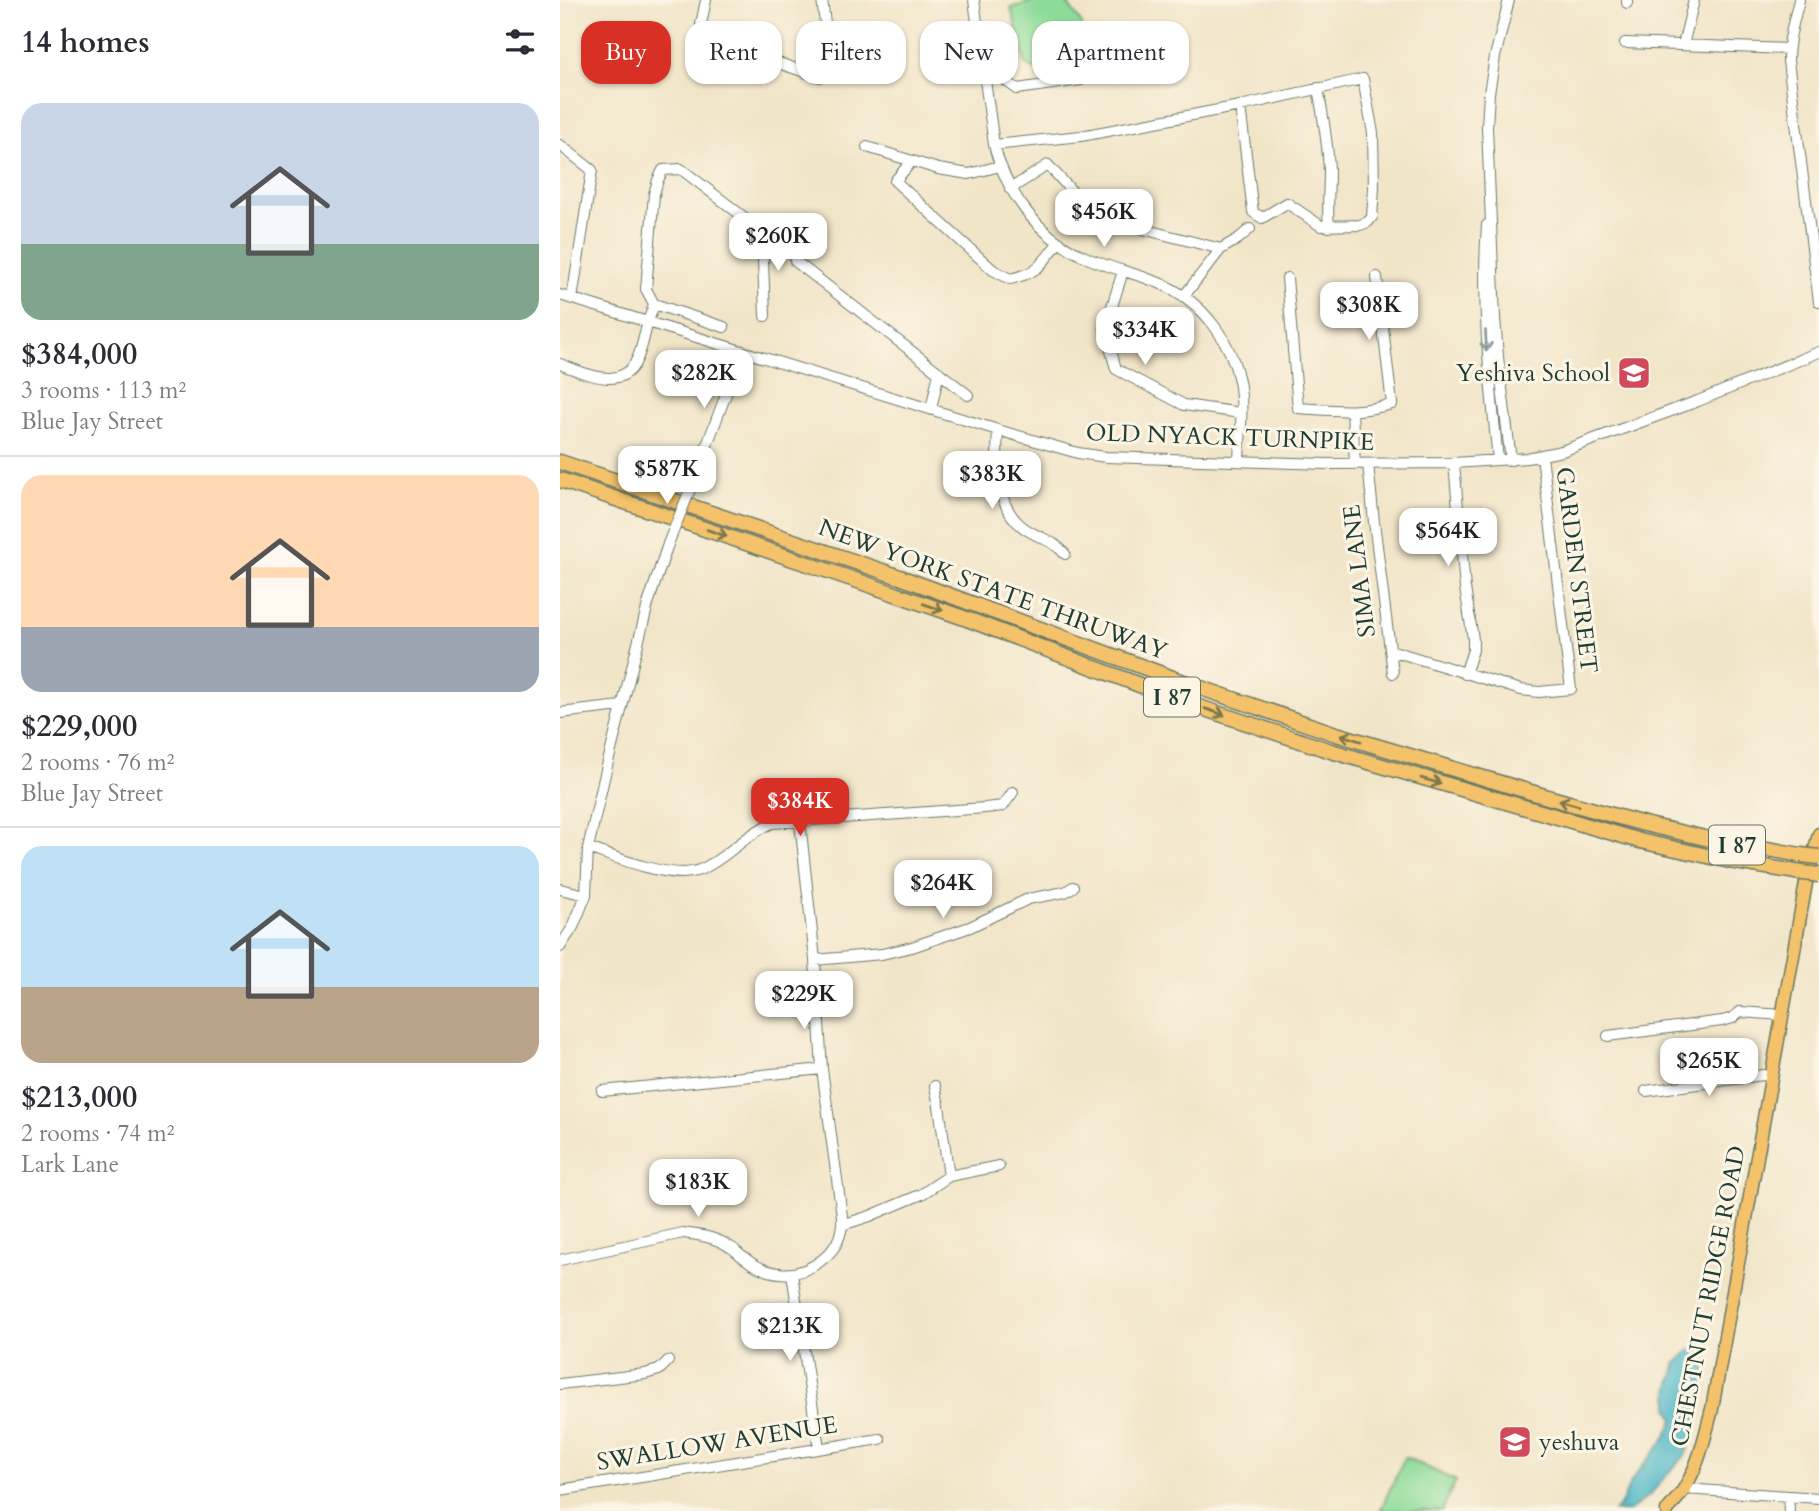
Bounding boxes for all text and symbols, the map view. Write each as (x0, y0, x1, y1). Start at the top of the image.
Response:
chip: Buy (581, 21, 671, 84)
chip: Rent (685, 21, 782, 84)
chip: Filters (796, 21, 906, 84)
chip: New (920, 21, 1018, 84)
chip: Apartment (1032, 21, 1189, 84)
text: 14 homes (21, 22, 150, 63)
icon: filters (501, 23, 539, 61)
icon: home (217, 148, 343, 274)
pin: $456K (1055, 190, 1153, 249)
text: $456K (1071, 196, 1137, 227)
pin: $260K (729, 214, 827, 273)
text: $260K (745, 220, 811, 251)
pin: $308K (1320, 282, 1418, 342)
text: $308K (1336, 289, 1402, 320)
pin: $334K (1096, 308, 1194, 367)
text: $334K (1112, 314, 1178, 345)
one-way arrow (1480, 330, 1493, 352)
text: $384,000 (21, 334, 137, 375)
pin: $282K (655, 350, 753, 410)
school or university icon: Yeshiva School (1615, 354, 1653, 392)
text: $282K (671, 357, 737, 388)
place label: Yeshiva School (1456, 357, 1610, 390)
text: 3 rooms · 113 m² (21, 375, 186, 406)
text: Blue Jay Street (21, 406, 163, 437)
street label: OLD NYACK TURNPIKE (1085, 416, 1375, 459)
pin: $587K (618, 447, 716, 506)
pin: $383K (943, 452, 1041, 511)
text: $587K (634, 453, 700, 484)
text: $383K (959, 458, 1025, 489)
street label: GARDEN STREET (1547, 465, 1606, 675)
street label: SIMA LANE (1335, 503, 1384, 639)
pin: $564K (1399, 508, 1497, 568)
street label: NEW YORK STATE THRUWAY (814, 511, 1172, 668)
text: $564K (1415, 515, 1481, 546)
icon: home (217, 520, 343, 646)
one-way arrow (706, 528, 728, 540)
one-way arrow (921, 602, 943, 614)
road number: I 87 (1144, 678, 1200, 716)
text: $229,000 (21, 706, 137, 747)
one-way arrow (1203, 707, 1225, 719)
one-way arrow (1340, 731, 1362, 743)
text: 2 rooms · 76 m² (21, 747, 174, 778)
one-way arrow (1420, 776, 1442, 789)
text: Blue Jay Street (21, 778, 163, 809)
pin: $384K (751, 778, 849, 838)
text: $384K (767, 785, 833, 816)
one-way arrow (1558, 796, 1580, 809)
road number: I 87 (1709, 825, 1765, 864)
pin: $264K (894, 860, 992, 920)
text: $264K (910, 867, 976, 898)
icon: home (217, 891, 343, 1017)
pin: $229K (755, 972, 853, 1031)
text: $229K (771, 978, 837, 1009)
pin: $265K (1660, 1038, 1758, 1098)
text: $265K (1676, 1045, 1742, 1076)
text: $213,000 (21, 1077, 137, 1118)
text: 2 rooms · 74 m² (21, 1118, 174, 1149)
street label: CHESTNUT RIDGE ROAD (1663, 1143, 1754, 1449)
text: Lark Lane (21, 1149, 119, 1180)
pin: $183K (649, 1160, 747, 1219)
text: $183K (665, 1166, 731, 1197)
pin: $213K (741, 1304, 839, 1363)
text: $213K (757, 1310, 823, 1341)
street label: SWALLOW AVENUE (595, 1408, 840, 1479)
school or university icon: yeshuva (1496, 1423, 1534, 1461)
place label: yeshuva (1538, 1426, 1620, 1459)

